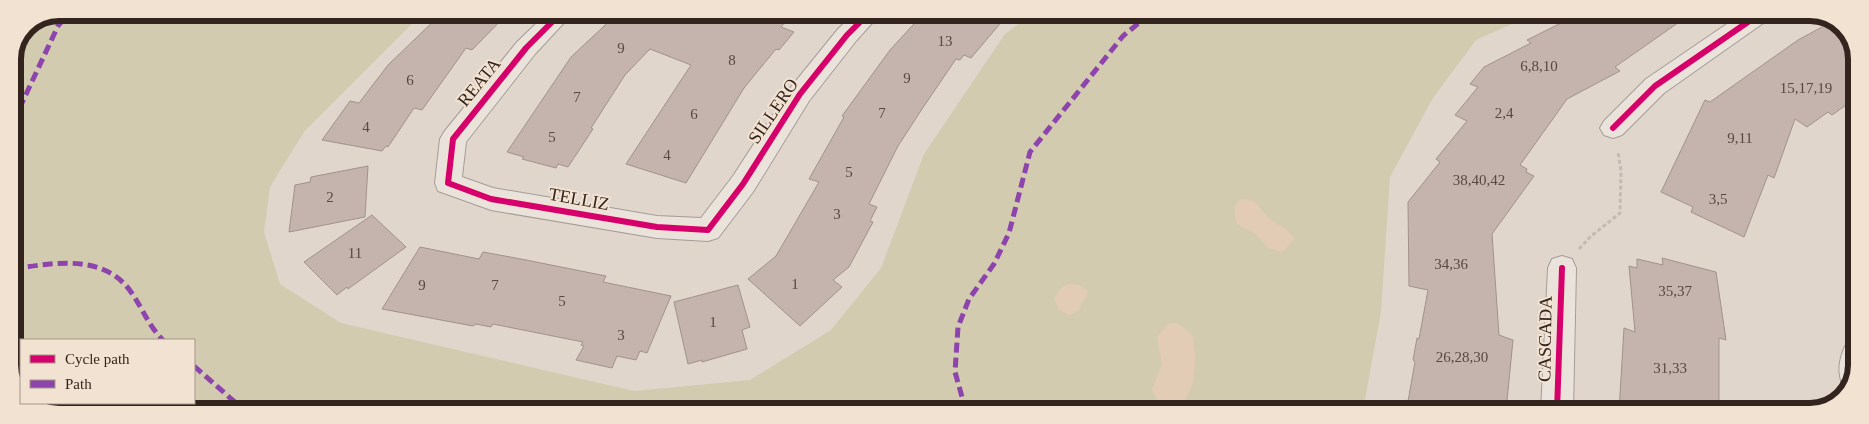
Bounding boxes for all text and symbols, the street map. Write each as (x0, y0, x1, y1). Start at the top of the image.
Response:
house number: 13 (938, 33, 953, 49)
house number: 9 (617, 40, 625, 56)
house number: 8 (728, 52, 736, 68)
street label: REATA (453, 54, 505, 110)
house number: 6,8,10 (1520, 58, 1558, 74)
house number: 9 (903, 70, 911, 86)
house number: 6 (406, 72, 414, 88)
street label: SILLERO (744, 75, 802, 147)
house number: 15,17,19 (1780, 80, 1832, 96)
house number: 7 (573, 89, 581, 105)
house number: 7 (878, 105, 886, 121)
house number: 2,4 (1495, 105, 1514, 121)
house number: 6 (690, 106, 698, 122)
house number: 4 (362, 119, 370, 135)
house number: 5 (548, 129, 556, 145)
house number: 9,11 (1727, 130, 1753, 146)
house number: 4 (663, 147, 671, 163)
house number: 5 (845, 164, 853, 180)
house number: 38,40,42 (1453, 172, 1505, 188)
street label: TELLIZ (547, 184, 611, 214)
house number: 2 (326, 189, 334, 205)
house number: 3,5 (1709, 191, 1727, 207)
house number: 3 (833, 206, 841, 222)
house number: 11 (348, 245, 362, 261)
house number: 34,36 (1434, 256, 1468, 272)
house number: 1 (791, 276, 799, 292)
house number: 9 (418, 277, 426, 293)
house number: 7 (491, 277, 499, 293)
house number: 35,37 (1658, 283, 1692, 299)
house number: 5 (558, 293, 566, 309)
street label: CASCADA (1534, 296, 1556, 382)
house number: 1 (709, 314, 717, 330)
house number: 3 (617, 327, 625, 343)
legend (20, 339, 195, 404)
house number: 26,28,30 (1436, 349, 1488, 365)
text: Cycle path (65, 351, 130, 367)
house number: 31,33 (1653, 360, 1687, 376)
text: Path (65, 376, 92, 392)

